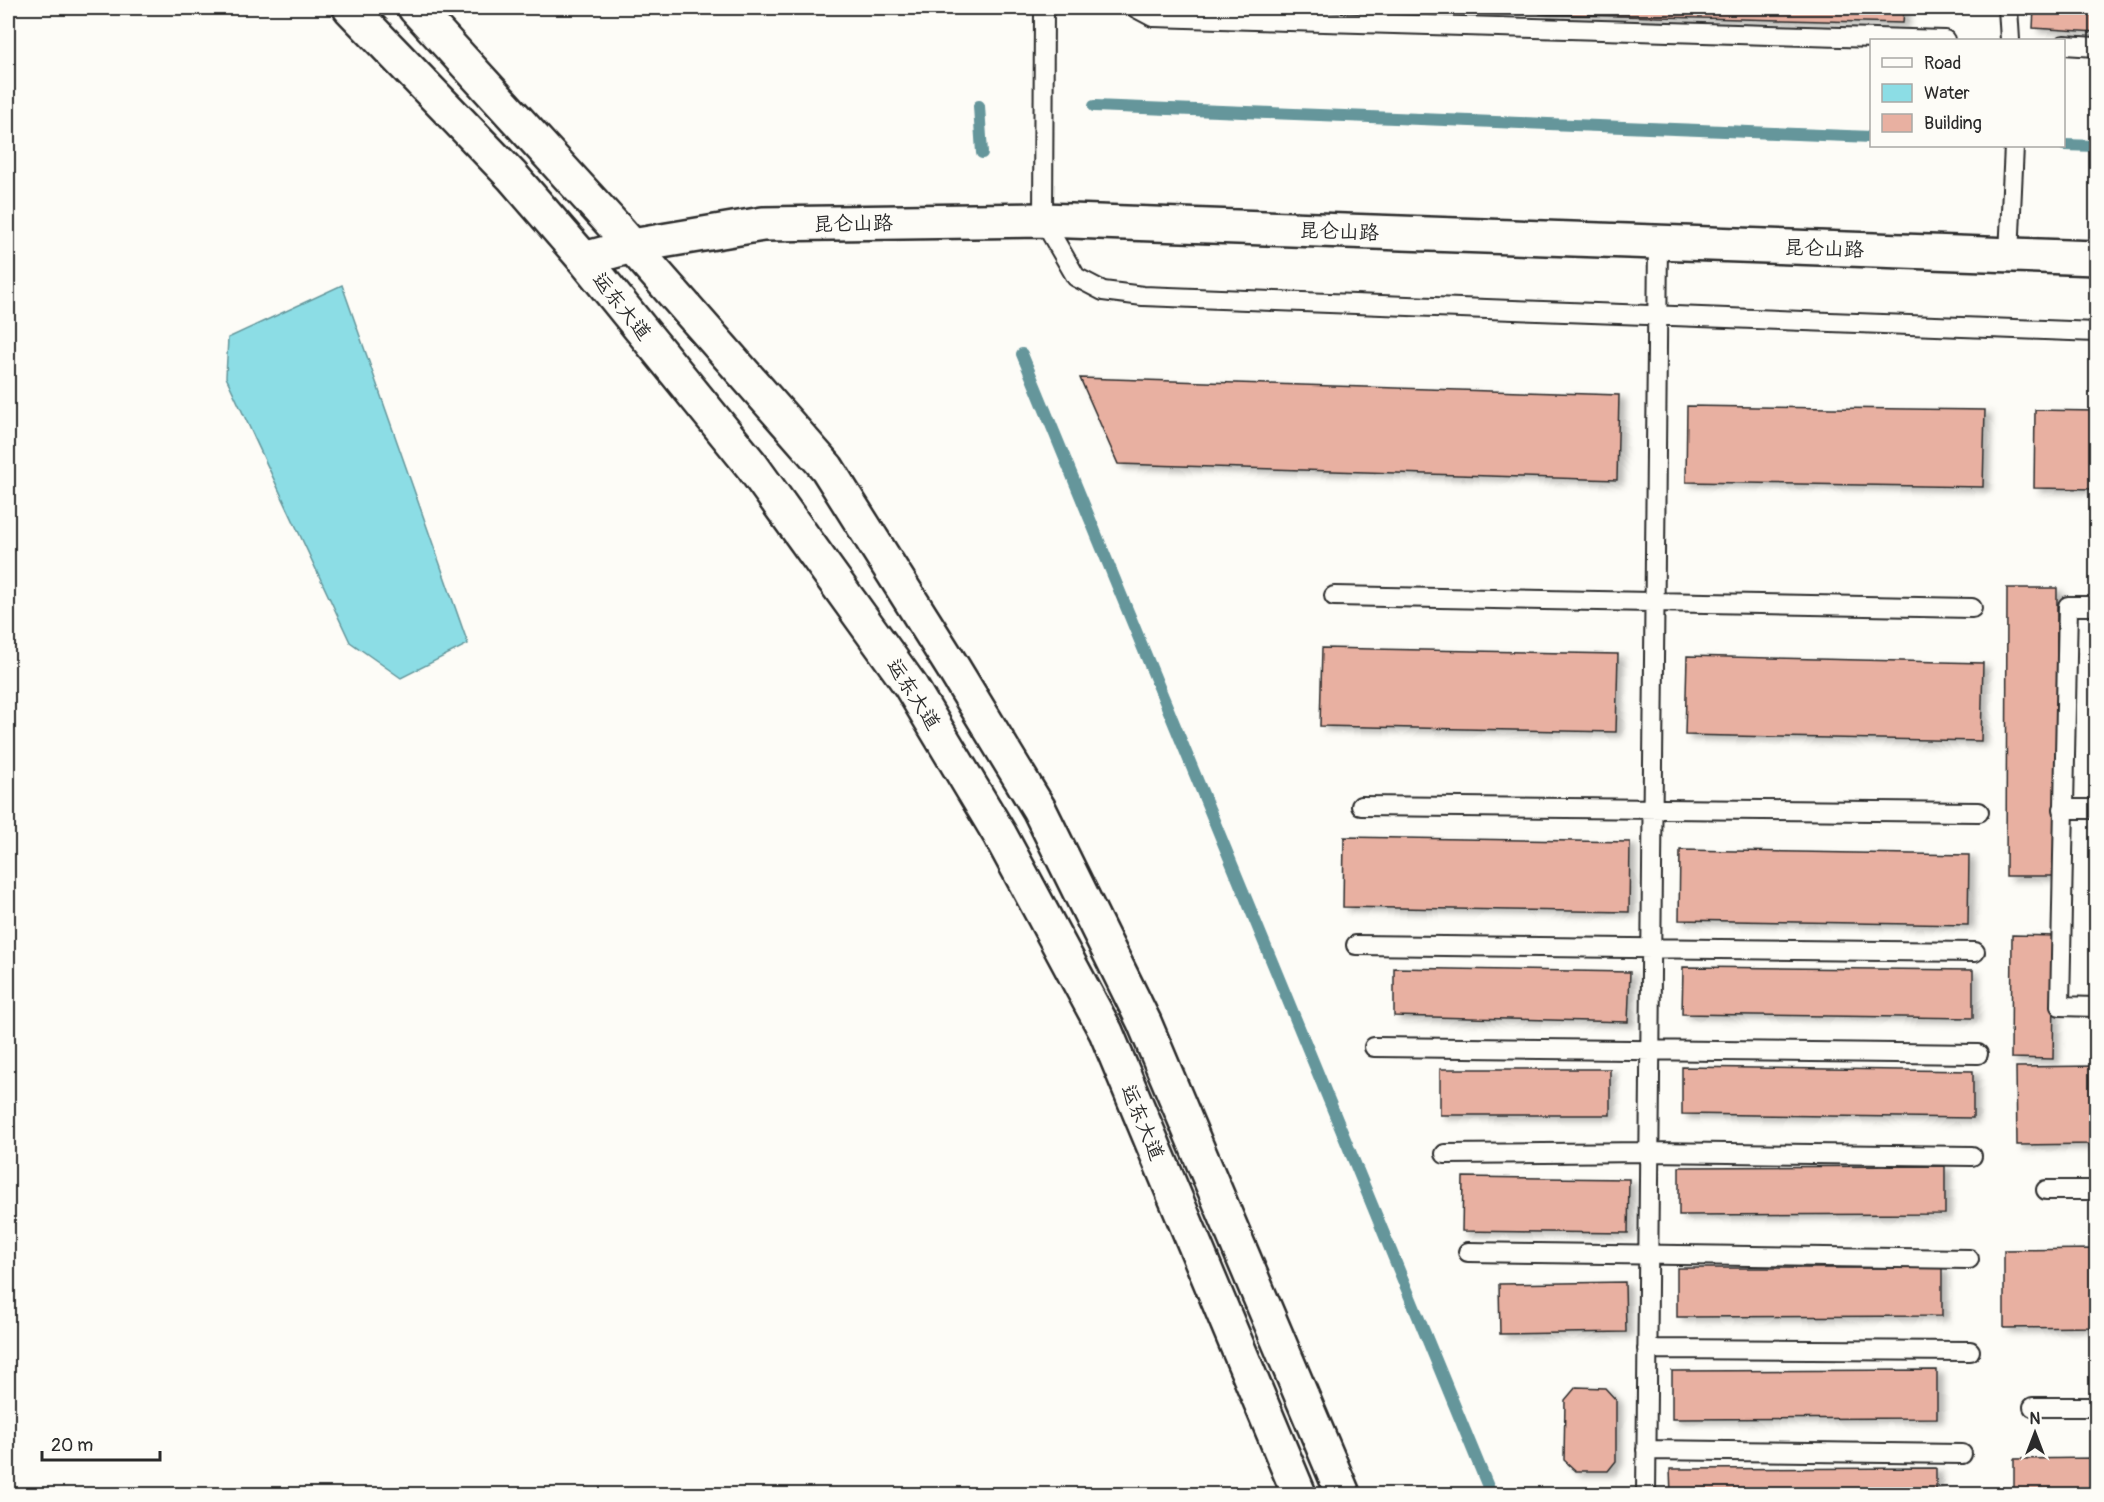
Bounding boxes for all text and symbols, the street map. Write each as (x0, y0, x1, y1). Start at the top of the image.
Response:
legend (1870, 39, 2065, 147)
text: Road (1924, 52, 1961, 75)
text: Water (1924, 82, 1970, 105)
text: Building (1924, 112, 1982, 135)
street label: 昆仑山路 (813, 210, 894, 237)
street label: 昆仑山路 (1299, 218, 1380, 245)
street label: 昆仑山路 (1784, 235, 1865, 262)
street label: 运东大道 (587, 267, 656, 345)
street label: 运东大道 (881, 654, 946, 735)
street label: 运东大道 (1115, 1080, 1170, 1164)
north arrow (2005, 1403, 2065, 1463)
text: N (2030, 1409, 2041, 1429)
scale bar (42, 1424, 160, 1462)
text: 20 m (51, 1434, 93, 1457)

